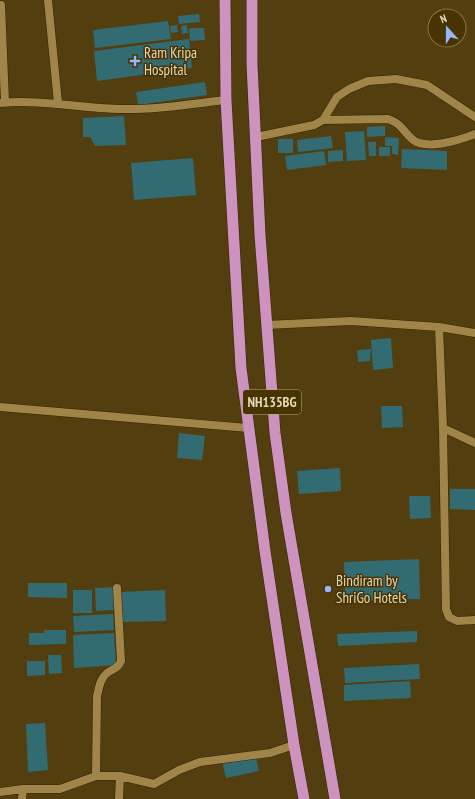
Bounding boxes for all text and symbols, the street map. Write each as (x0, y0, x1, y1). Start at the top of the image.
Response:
north arrow (427, 8, 467, 48)
text: N (438, 11, 449, 26)
place label: Ram Kripa Hospital (144, 43, 197, 79)
marker: Ram Kripa Hospital (129, 55, 141, 67)
road number: NH135BG (243, 390, 301, 414)
place label: Bindiram by ShriGo Hotels (336, 571, 407, 607)
marker: Bindiram by ShriGo Hotels (323, 584, 333, 594)

